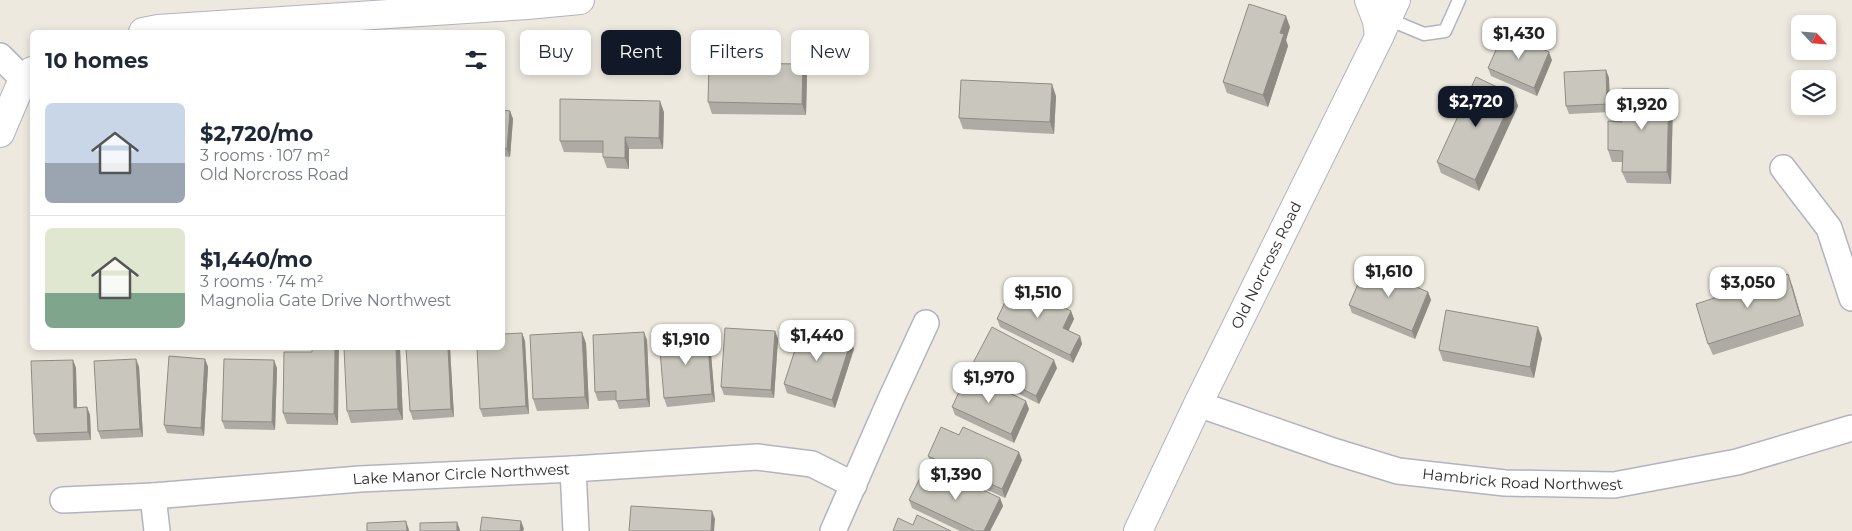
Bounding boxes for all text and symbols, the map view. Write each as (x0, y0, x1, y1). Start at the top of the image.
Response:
north arrow (1791, 15, 1836, 60)
map controls (1791, 15, 1836, 115)
pin: $1,430 (1478, 18, 1560, 60)
text: $1,430 (1493, 24, 1545, 43)
chip: Buy (520, 30, 591, 75)
chip: Rent (601, 30, 681, 75)
chip: Filters (691, 30, 781, 75)
chip: New (791, 30, 869, 75)
icon: filters (462, 46, 490, 74)
text: 10 homes (45, 48, 148, 73)
button: layers (1791, 70, 1836, 115)
pin: $2,720 (1435, 86, 1517, 128)
pin: $1,920 (1601, 88, 1683, 131)
text: $2,720 (1449, 92, 1503, 111)
text: $1,920 (1617, 95, 1667, 114)
text: $2,720/mo (200, 121, 313, 146)
icon: home (85, 123, 145, 183)
text: 3 rooms · 107 m² (200, 146, 330, 165)
text: Old Norcross Road (200, 165, 349, 184)
street label: Old Norcross Road (1226, 198, 1305, 332)
text: $1,440/mo (200, 247, 312, 272)
icon: home (85, 248, 145, 308)
pin: $1,610 (1348, 256, 1430, 298)
text: $1,610 (1365, 262, 1413, 281)
pin: $3,050 (1707, 266, 1789, 309)
text: 3 rooms · 74 m² (200, 272, 324, 291)
text: $3,050 (1721, 273, 1775, 292)
pin: $1,510 (997, 276, 1079, 319)
text: $1,510 (1014, 283, 1062, 302)
text: Magnolia Gate Drive Northwest (200, 291, 451, 310)
pin: $1,440 (776, 320, 858, 362)
pin: $1,910 (645, 324, 727, 366)
text: $1,440 (790, 326, 844, 345)
text: $1,910 (662, 330, 710, 349)
pin: $1,970 (948, 362, 1030, 404)
text: $1,970 (963, 368, 1015, 387)
pin: $1,390 (915, 458, 997, 501)
street label: Lake Manor Circle Northwest (352, 459, 570, 489)
street label: Hambrick Road Northwest (1421, 464, 1624, 494)
text: $1,390 (930, 465, 982, 484)

